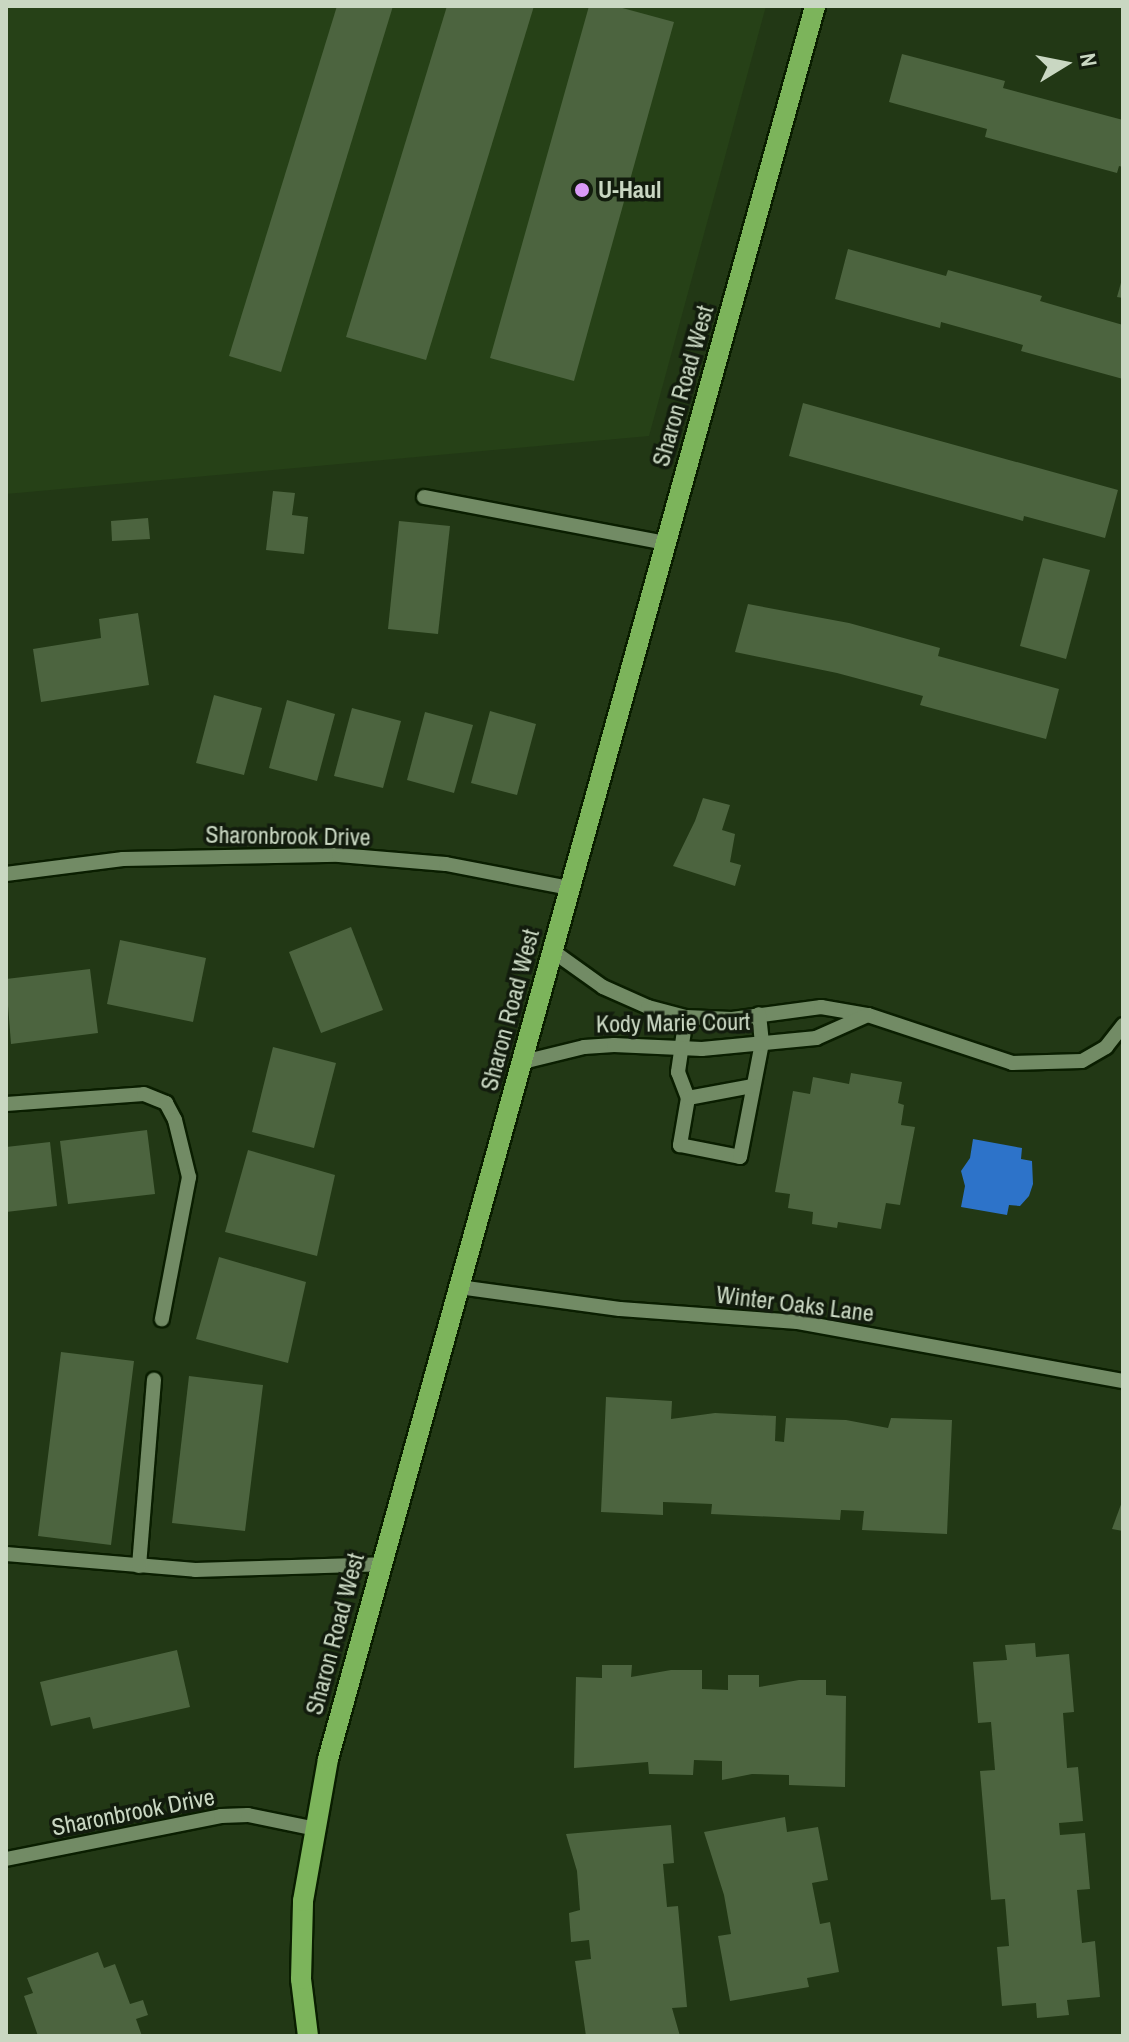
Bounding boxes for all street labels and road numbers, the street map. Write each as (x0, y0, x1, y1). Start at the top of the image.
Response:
street label: Sharon Road West (646, 302, 720, 470)
street label: Sharonbrook Drive (205, 820, 371, 852)
street label: Sharon Road West (475, 926, 545, 1094)
street label: Kody Marie Court (596, 1007, 750, 1039)
street label: Winter Oaks Lane (715, 1280, 875, 1328)
street label: Sharon Road West (300, 1550, 370, 1718)
street label: Sharonbrook Drive (49, 1782, 217, 1842)

